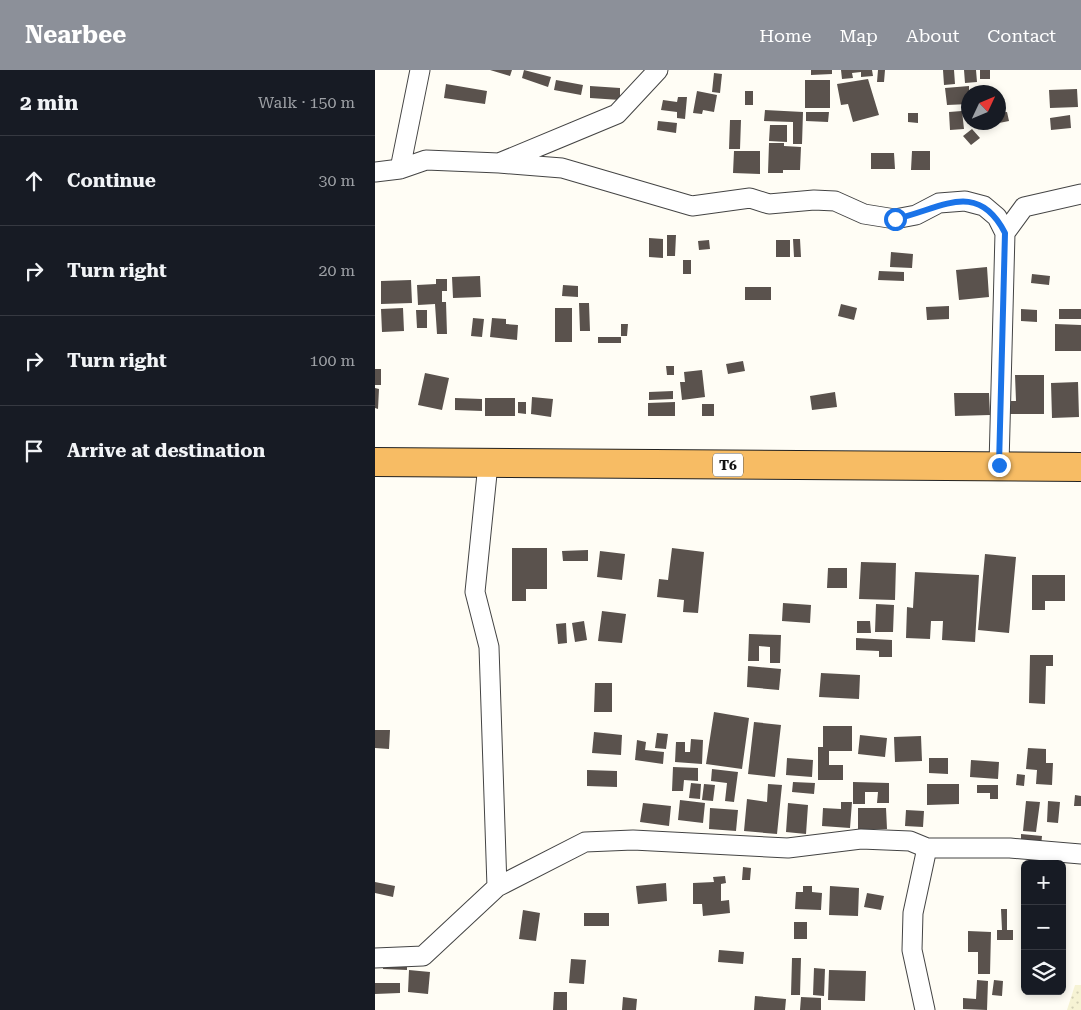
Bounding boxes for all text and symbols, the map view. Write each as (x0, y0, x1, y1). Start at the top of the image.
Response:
text: Nearbee (25, 21, 126, 49)
text: Home (759, 25, 811, 46)
text: Map (839, 25, 878, 46)
text: About (906, 25, 959, 46)
text: Contact (987, 25, 1056, 46)
north arrow (961, 85, 1006, 130)
text: 2 min (20, 91, 78, 115)
text: Walk · 150 m (258, 93, 355, 112)
icon: ahead (20, 167, 48, 195)
text: Continue (67, 169, 156, 192)
text: 30 m (318, 171, 355, 190)
route start (884, 208, 907, 231)
icon: right (20, 257, 48, 285)
text: Turn right (67, 259, 167, 282)
text: 20 m (318, 261, 355, 280)
icon: right (20, 347, 48, 375)
text: Turn right (67, 349, 167, 372)
text: 100 m (309, 351, 355, 370)
icon: arrive (20, 437, 48, 465)
text: Arrive at destination (67, 439, 265, 462)
road number: T6 (713, 454, 743, 476)
route end (988, 454, 1011, 477)
map controls (1021, 860, 1066, 995)
button: + (1021, 860, 1066, 905)
button: − (1021, 905, 1066, 950)
button: layers (1021, 950, 1066, 995)

